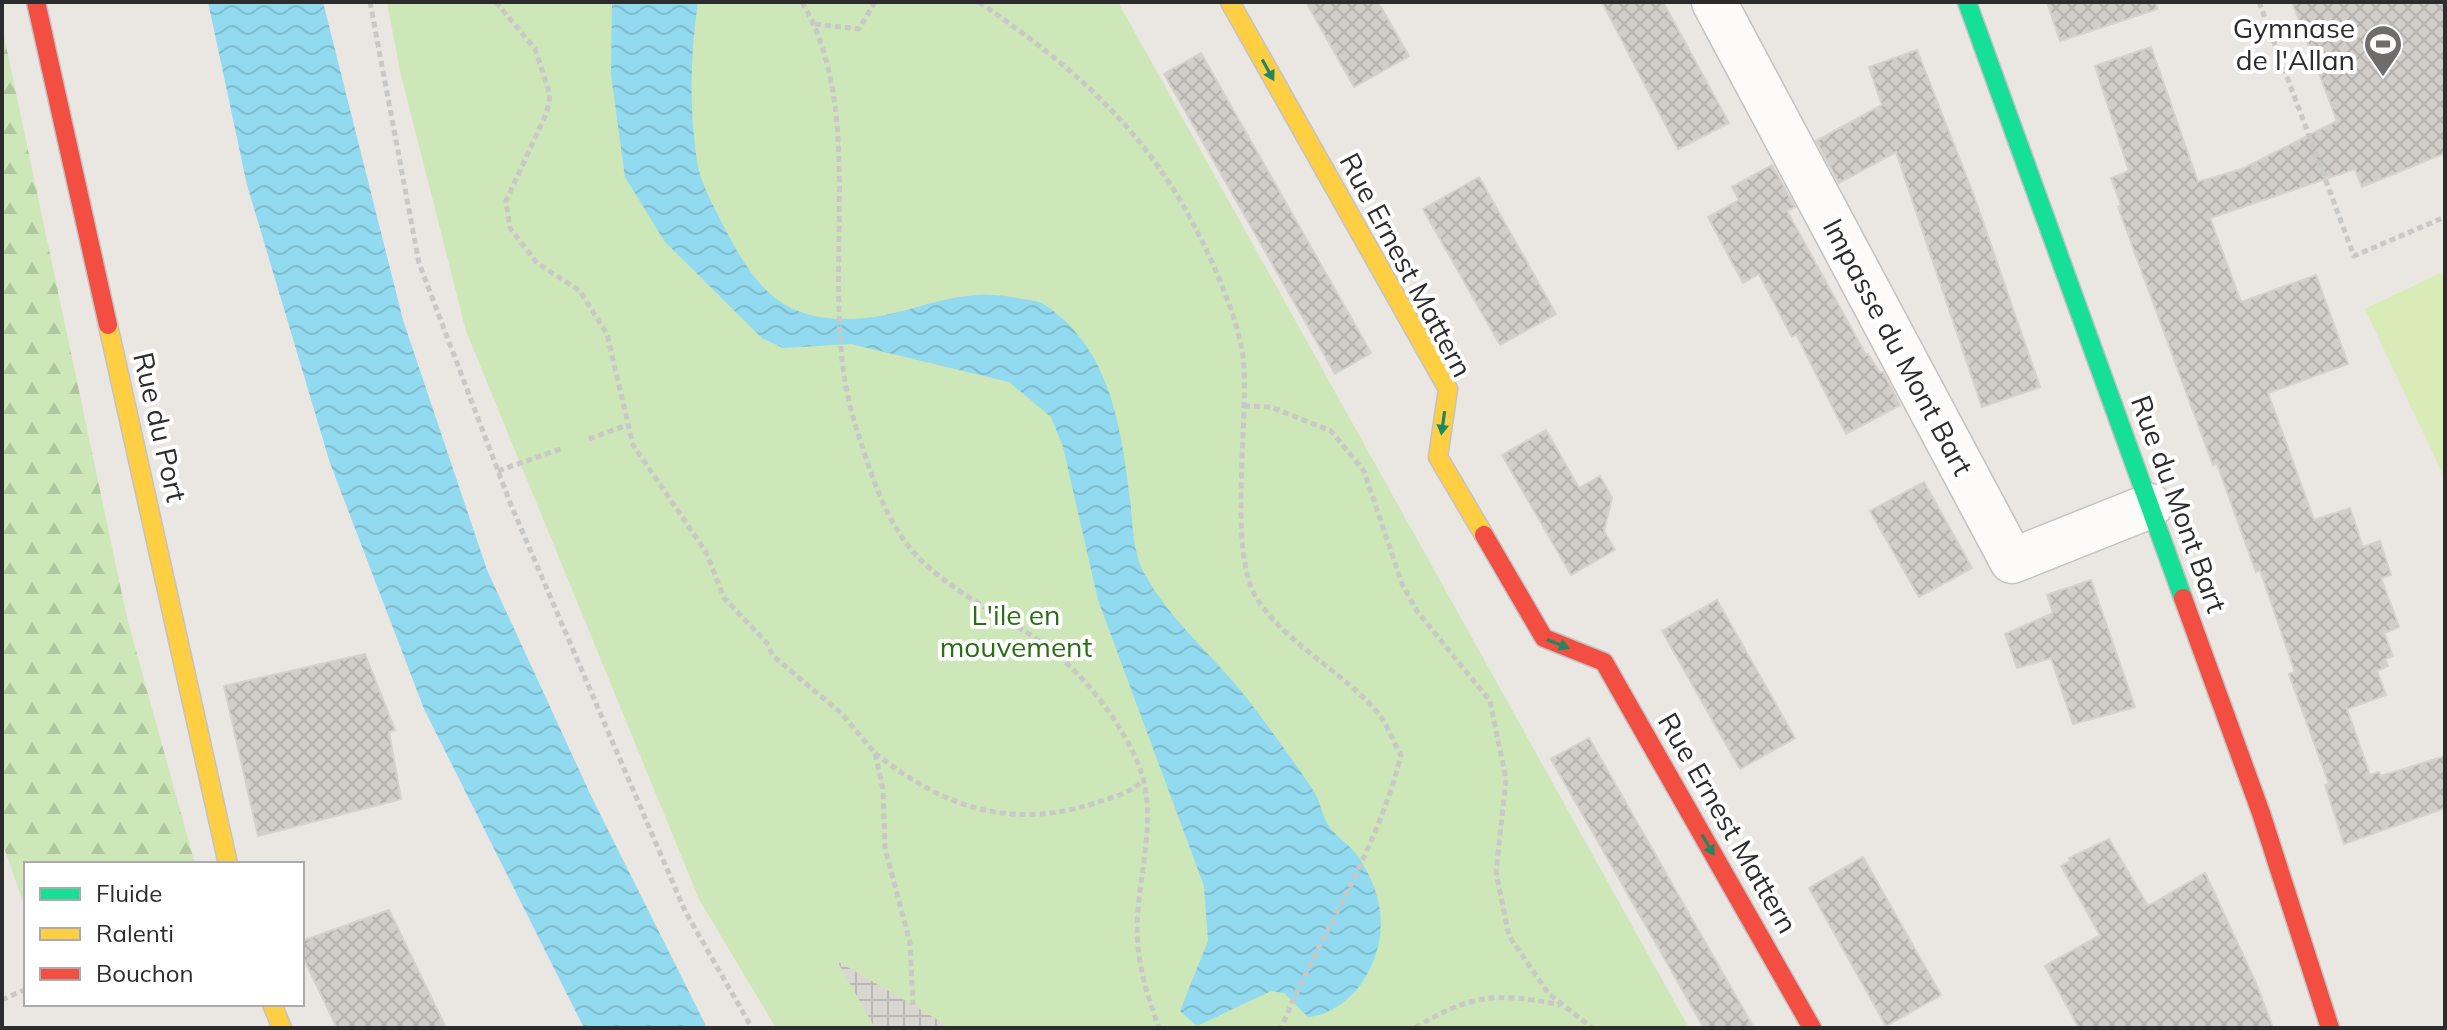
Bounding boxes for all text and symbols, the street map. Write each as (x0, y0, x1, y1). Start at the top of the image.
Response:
place label: Gymnase de l'Allan (2233, 10, 2355, 77)
sports icon: Gymnase de l'Allan (2362, 23, 2404, 78)
one-way arrow (1261, 59, 1275, 81)
street label: Rue Ernest Mattern (1333, 147, 1480, 383)
street label: Impasse du Mont Bart (1816, 212, 1981, 481)
street label: Rue du Port (126, 349, 195, 505)
street label: Rue du Mont Bart (2124, 391, 2235, 617)
one-way arrow (1436, 410, 1449, 435)
park label: L'ile en mouvement (940, 597, 1093, 664)
one-way arrow (1546, 638, 1570, 651)
street label: Rue Ernest Mattern (1651, 706, 1806, 939)
one-way arrow (1701, 834, 1715, 857)
legend (24, 862, 304, 1006)
text: Fluide (96, 878, 162, 908)
text: Ralenti (96, 918, 174, 948)
text: Bouchon (96, 958, 194, 988)

